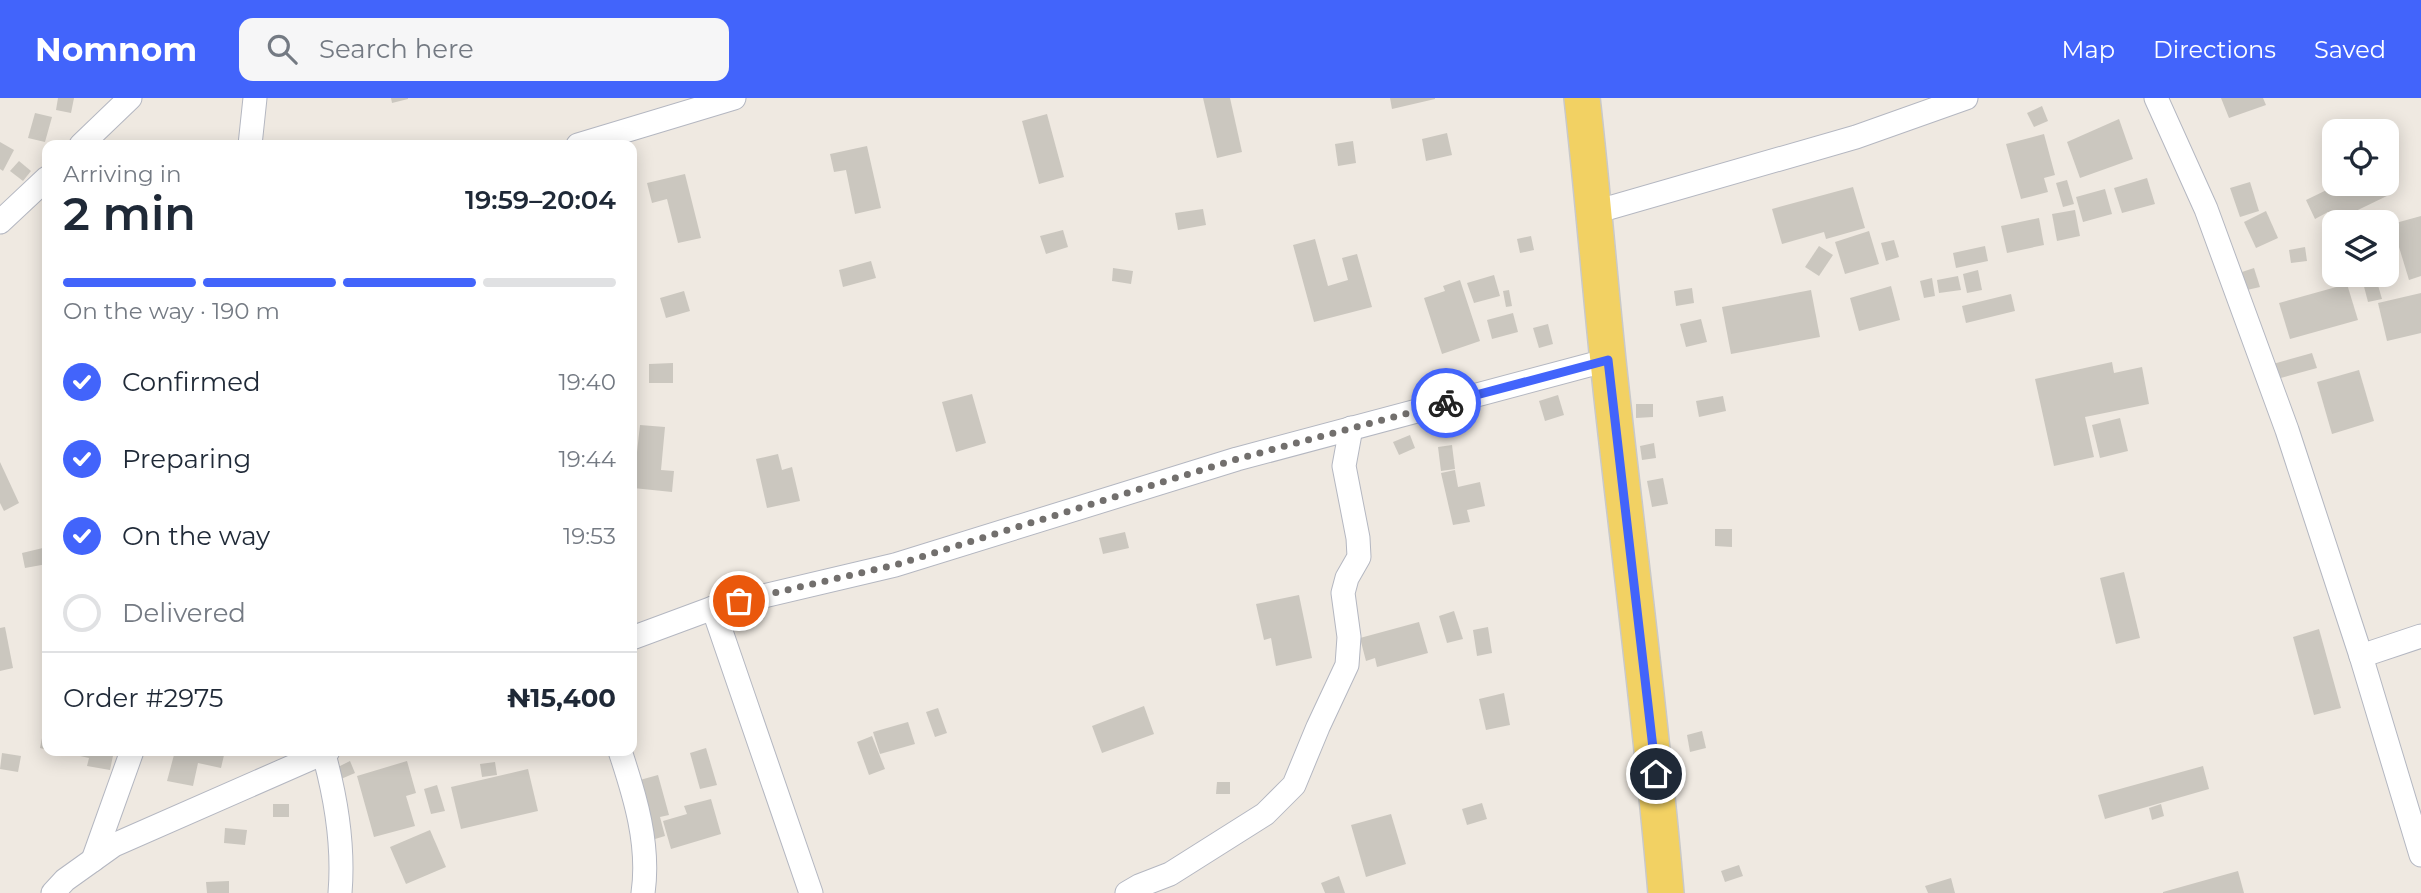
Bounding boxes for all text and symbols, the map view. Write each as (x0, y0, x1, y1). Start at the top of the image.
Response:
search box (239, 18, 729, 81)
text: Nomnom (35, 29, 197, 69)
icon: search (263, 30, 301, 68)
text: Search here (319, 33, 474, 65)
text: Map (2062, 35, 2115, 64)
text: Directions (2153, 35, 2276, 64)
text: Saved (2314, 35, 2386, 64)
map controls (2322, 119, 2399, 287)
button: locate (2322, 119, 2399, 196)
text: Arriving in (63, 160, 182, 188)
text: 19:59–20:04 (465, 184, 616, 216)
text: 2 min (63, 185, 196, 242)
button: layers (2322, 210, 2399, 287)
text: On the way · 190 m (63, 297, 280, 325)
icon: check (63, 363, 101, 401)
text: Confirmed (122, 366, 261, 398)
text: 19:40 (558, 368, 616, 396)
courier (1411, 368, 1481, 438)
icon: bike (1427, 384, 1465, 422)
icon: check (63, 440, 101, 478)
text: Preparing (122, 443, 251, 475)
text: 19:44 (558, 445, 616, 473)
icon: check (63, 517, 101, 555)
text: On the way (122, 520, 270, 552)
text: 19:53 (563, 522, 616, 550)
pin (709, 571, 769, 631)
icon: bag (720, 582, 758, 620)
text: Delivered (122, 597, 246, 629)
text: Order #2975 (63, 682, 224, 714)
text: ₦15,400 (507, 682, 616, 714)
pin (1626, 744, 1686, 804)
icon: home (1637, 755, 1675, 793)

